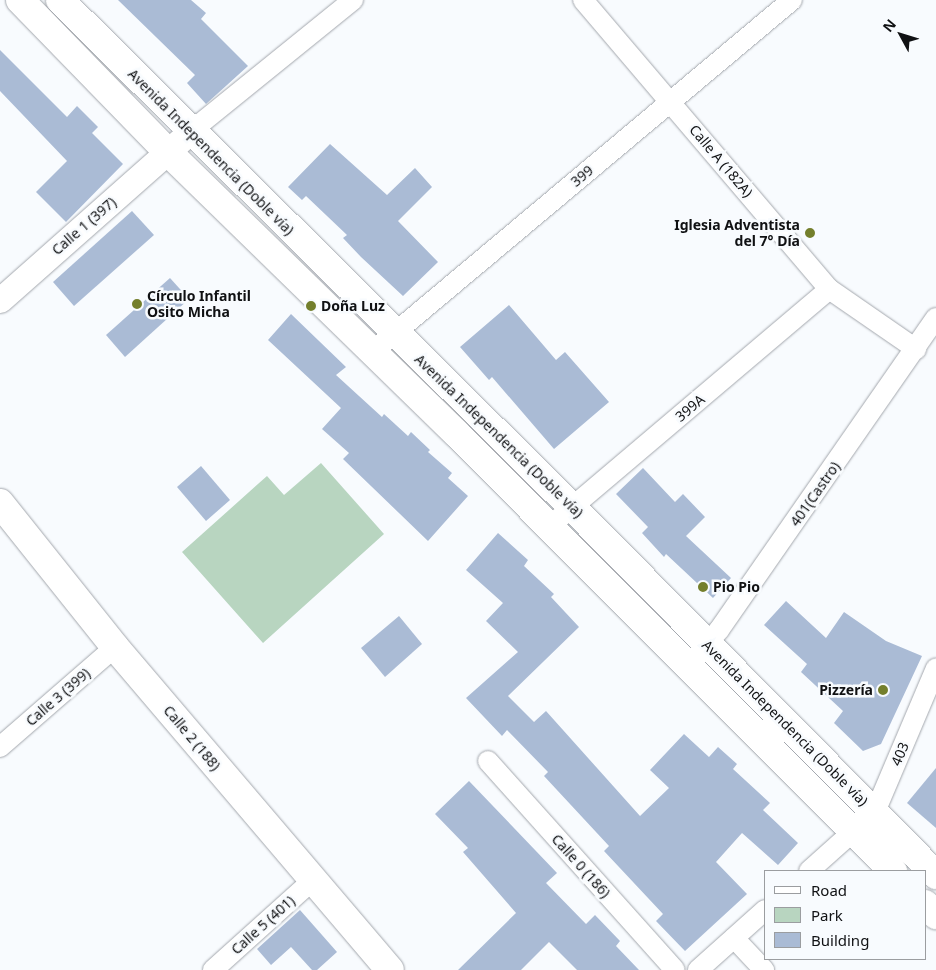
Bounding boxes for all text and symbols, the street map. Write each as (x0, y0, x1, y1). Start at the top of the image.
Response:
north arrow (876, 10, 926, 60)
text: N (878, 15, 900, 36)
street label: Avenida Independencia (Doble vía) (125, 66, 297, 238)
street label: Calle A (182A) (686, 121, 756, 201)
street label: 399 (567, 162, 597, 190)
street label: Calle 1 (397) (48, 194, 120, 258)
place label: Iglesia Adventista del 7° Día (674, 217, 800, 250)
marker: Iglesia Adventista del 7° Día (804, 227, 816, 239)
place label: Círculo Infantil Osito Micha (147, 288, 251, 321)
marker: Círculo Infantil Osito Micha (131, 298, 143, 310)
place label: Doña Luz (321, 298, 385, 314)
marker: Doña Luz (305, 300, 317, 312)
street label: Avenida Independencia (Doble vía) (411, 351, 587, 521)
street label: 399A (672, 391, 708, 425)
street label: 401(Castro) (787, 459, 843, 529)
place label: Pio Pio (713, 579, 760, 595)
marker: Pio Pio (697, 581, 709, 593)
street label: Avenida Independencia (Doble vía) (699, 637, 871, 809)
street label: Calle 3 (399) (22, 665, 94, 729)
place label: Pizzería (819, 682, 873, 698)
marker: Pizzería (877, 684, 889, 696)
street label: Calle 2 (188) (160, 702, 224, 774)
street label: 403 (888, 740, 912, 768)
street label: Calle 0 (186) (548, 831, 614, 901)
legend (764, 870, 926, 960)
text: Road (811, 880, 847, 900)
street label: Calle 5 (401) (228, 892, 298, 958)
text: Park (811, 905, 843, 925)
text: Building (811, 930, 869, 950)

